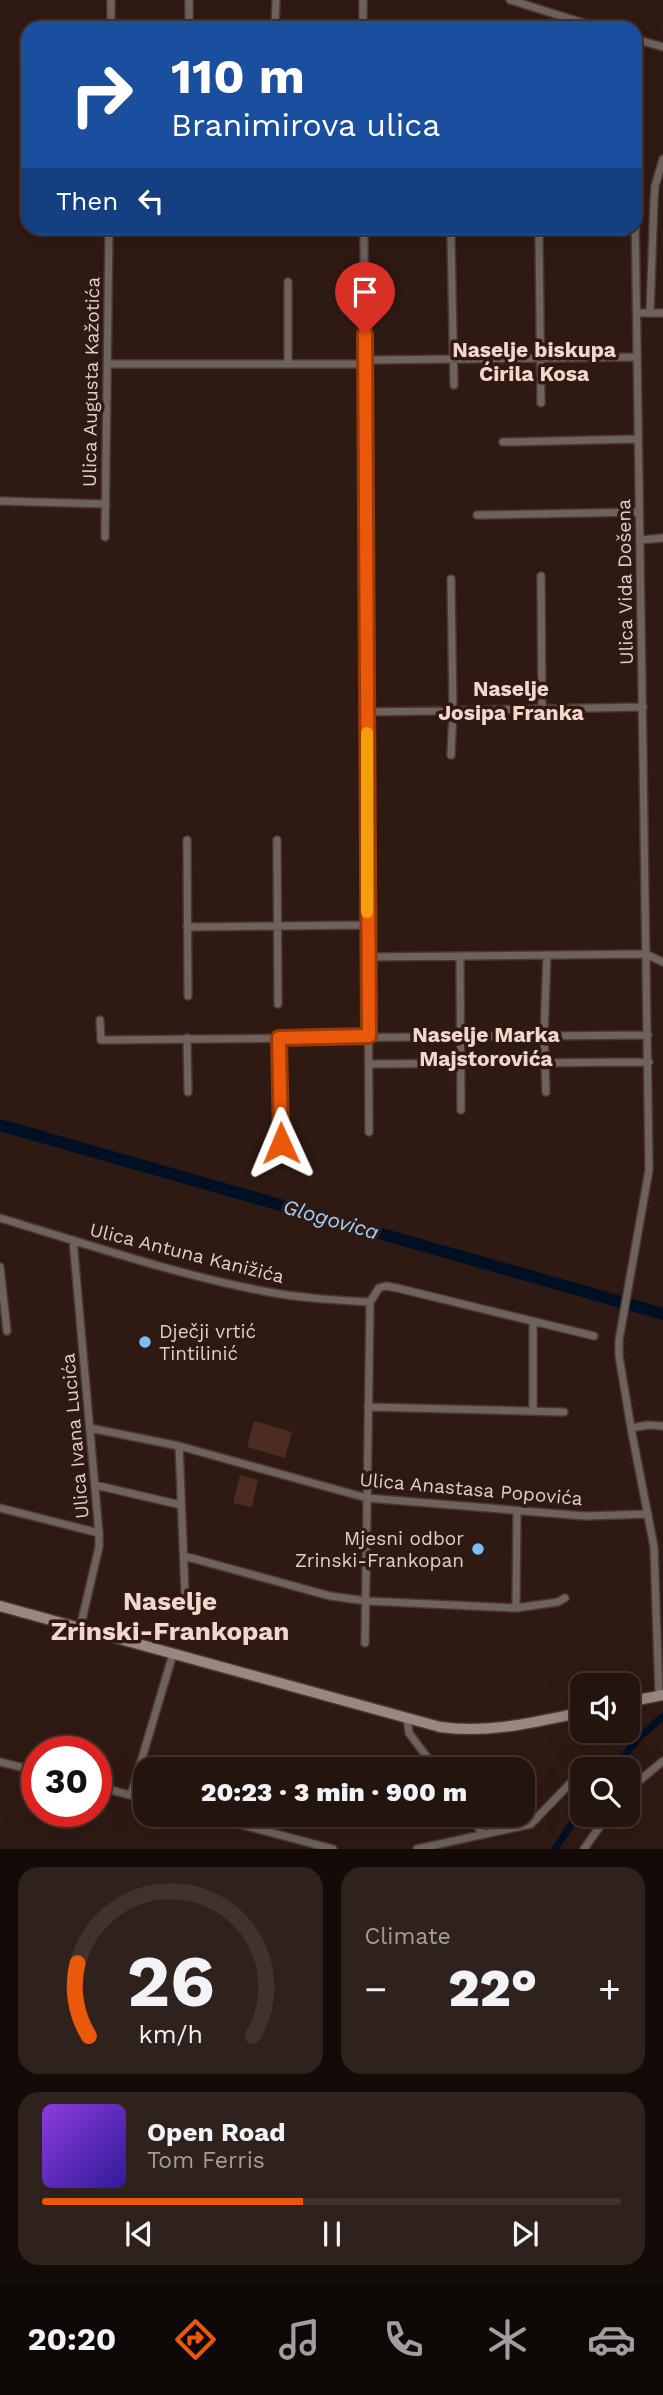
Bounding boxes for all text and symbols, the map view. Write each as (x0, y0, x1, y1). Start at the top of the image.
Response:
text: 110 m (171, 47, 305, 105)
icon: right (56, 49, 147, 140)
text: Branimirova ulica (171, 106, 440, 144)
icon: left (132, 182, 170, 220)
text: Then (56, 186, 118, 216)
pin (335, 262, 395, 334)
icon: arrive (346, 273, 384, 311)
street label: Ulica Augusta Kažotića (78, 276, 104, 487)
district label: Naselje biskupa Ćirila Kosa (452, 337, 617, 386)
street label: Ulica Vida Došena (612, 499, 638, 665)
district label: Naselje Josipa Franka (438, 676, 585, 725)
district label: Naselje Marka Majstorovića (412, 1022, 561, 1071)
position arrow (244, 1106, 318, 1180)
water label: Glogovica (280, 1193, 382, 1245)
street label: Ulica Antuna Kanižića (87, 1218, 287, 1288)
place label: Dječji vrtić Tintilinić (159, 1320, 256, 1365)
marker: Dječji vrtić Tintilinić (137, 1334, 153, 1350)
street label: Ulica Ivana Lucića (56, 1352, 94, 1520)
street label: Ulica Anastasa Popovića (358, 1468, 584, 1510)
place label: Mjesni odbor Zrinski-Frankopan (295, 1527, 464, 1572)
marker: Mjesni odbor Zrinski-Frankopan (470, 1541, 486, 1557)
district label: Naselje Zrinski-Frankopan (51, 1586, 289, 1646)
map controls (570, 1673, 640, 1827)
button: sound (570, 1673, 640, 1743)
speed limit sign: 30 (21, 1736, 112, 1827)
button: search (570, 1757, 640, 1827)
text: 20:23 · 3 min · 900 m (201, 1777, 467, 1807)
text: Climate (365, 1923, 451, 1950)
text: 26 (126, 1939, 214, 2025)
text: 22° (448, 1958, 537, 2019)
text: − (365, 1967, 387, 2011)
text: + (598, 1967, 621, 2011)
text: km/h (138, 2020, 202, 2049)
text: Open Road (147, 2117, 285, 2147)
text: Tom Ferris (147, 2147, 265, 2174)
icon: previous (120, 2215, 158, 2253)
icon: pause (313, 2215, 351, 2253)
icon: next (506, 2215, 544, 2253)
icon: directions (171, 2315, 220, 2364)
icon: music (275, 2315, 324, 2364)
icon: phone (379, 2315, 428, 2364)
icon: climate (483, 2315, 532, 2364)
icon: car (587, 2315, 636, 2364)
text: 20:20 (27, 2320, 116, 2358)

